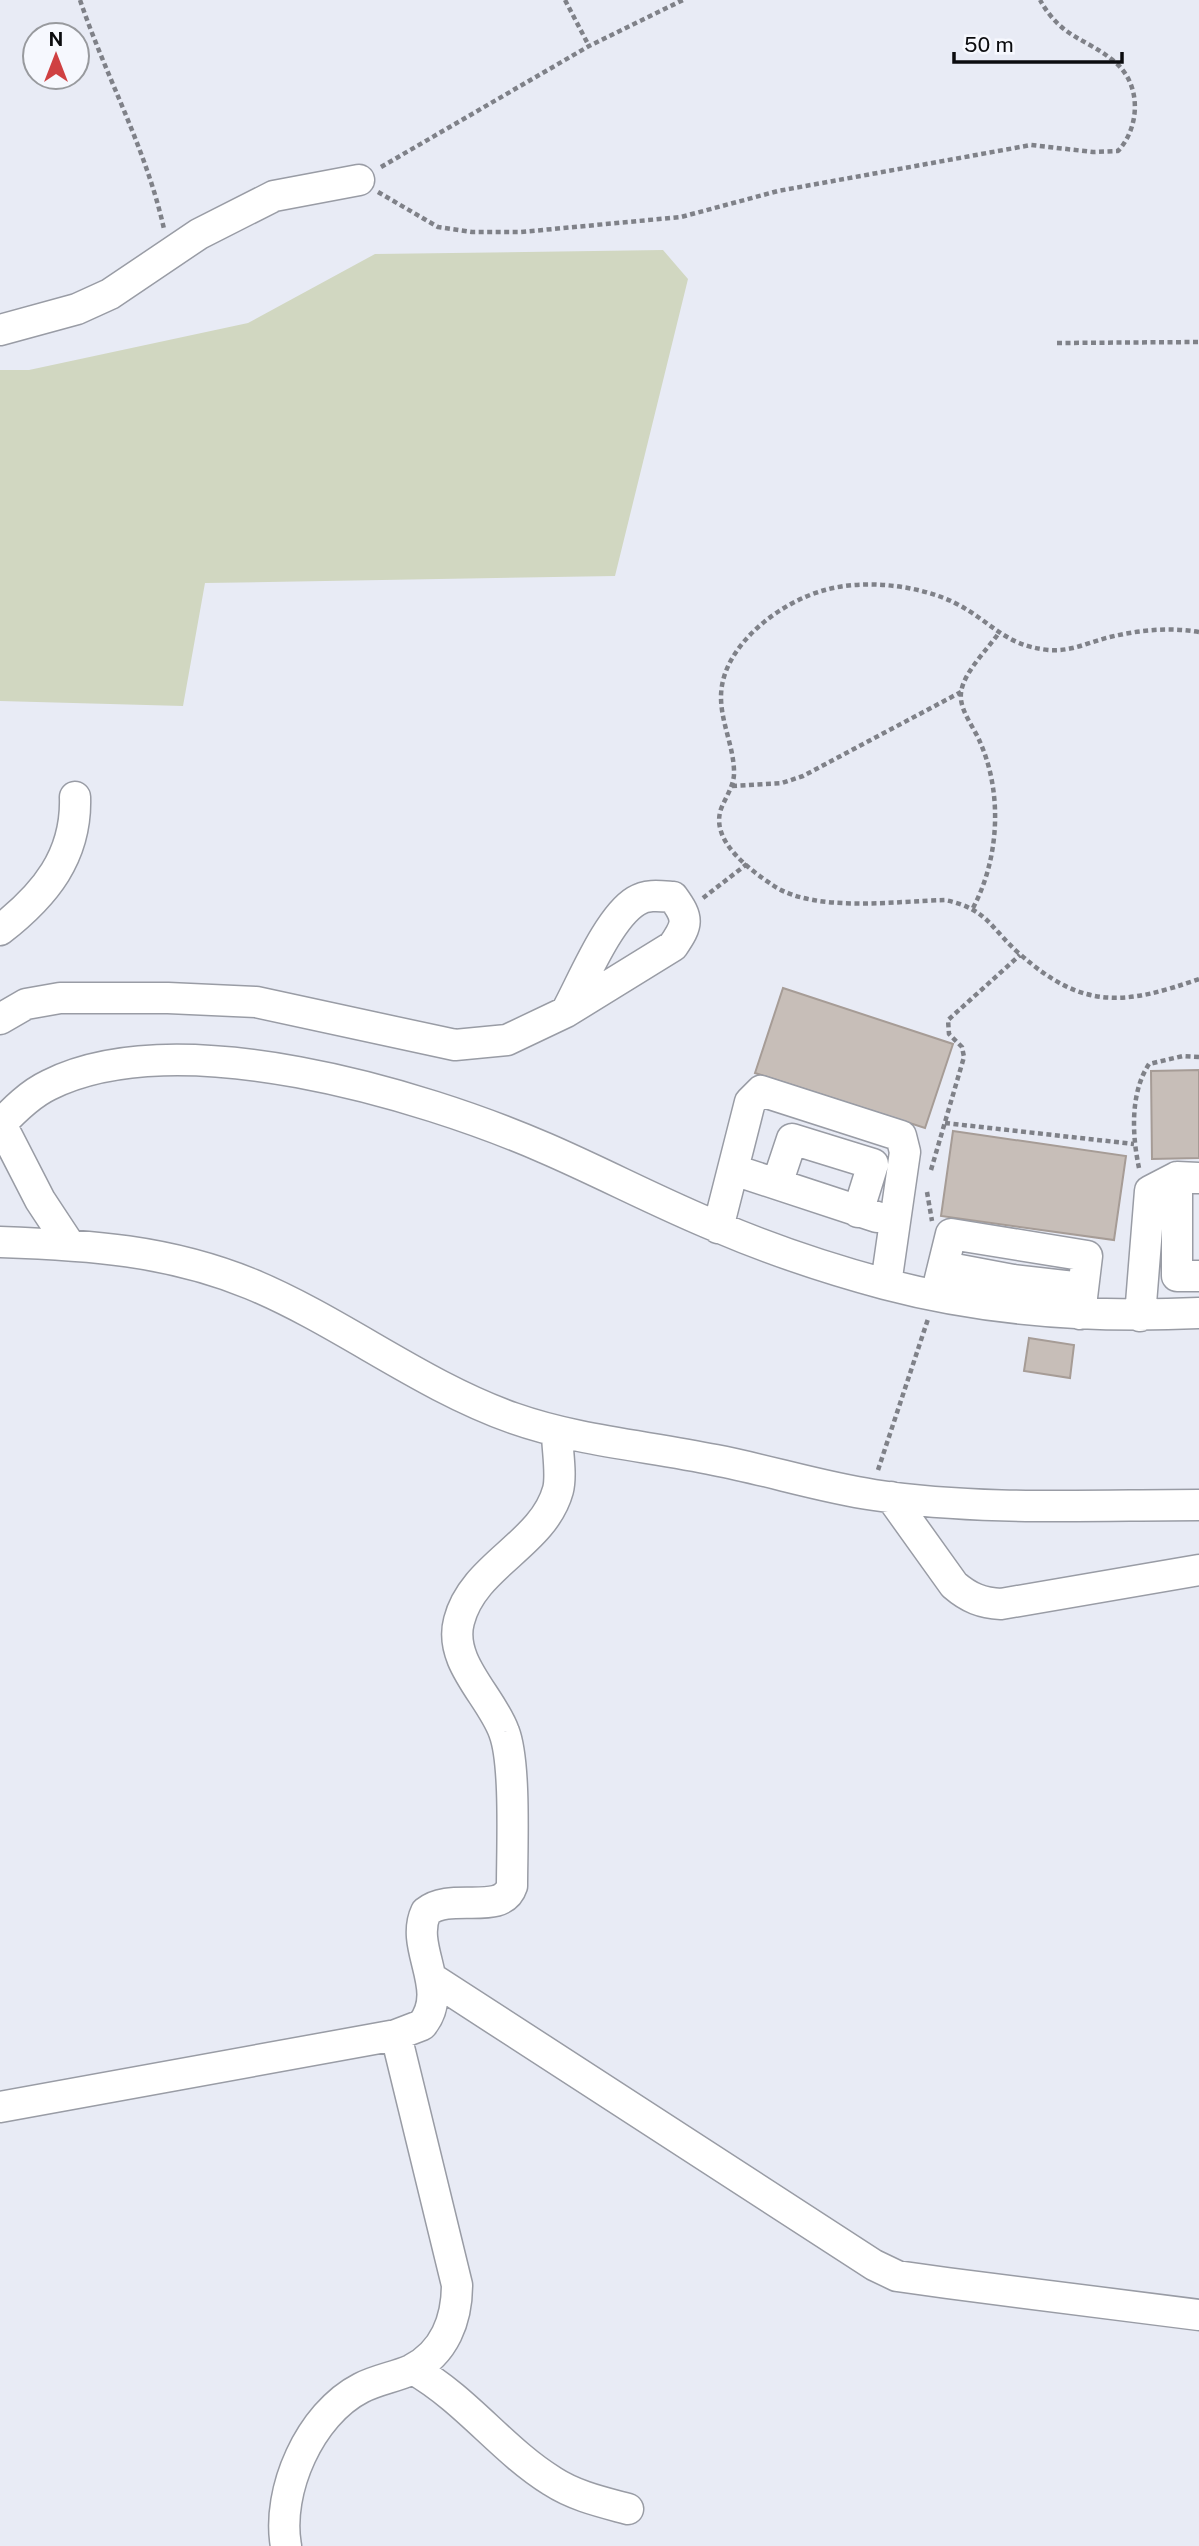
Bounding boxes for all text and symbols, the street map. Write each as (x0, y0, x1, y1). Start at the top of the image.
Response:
north arrow (21, 21, 91, 91)
scale bar (954, 21, 1122, 65)
text: N (49, 28, 63, 50)
text: 50 m (964, 32, 1014, 57)

